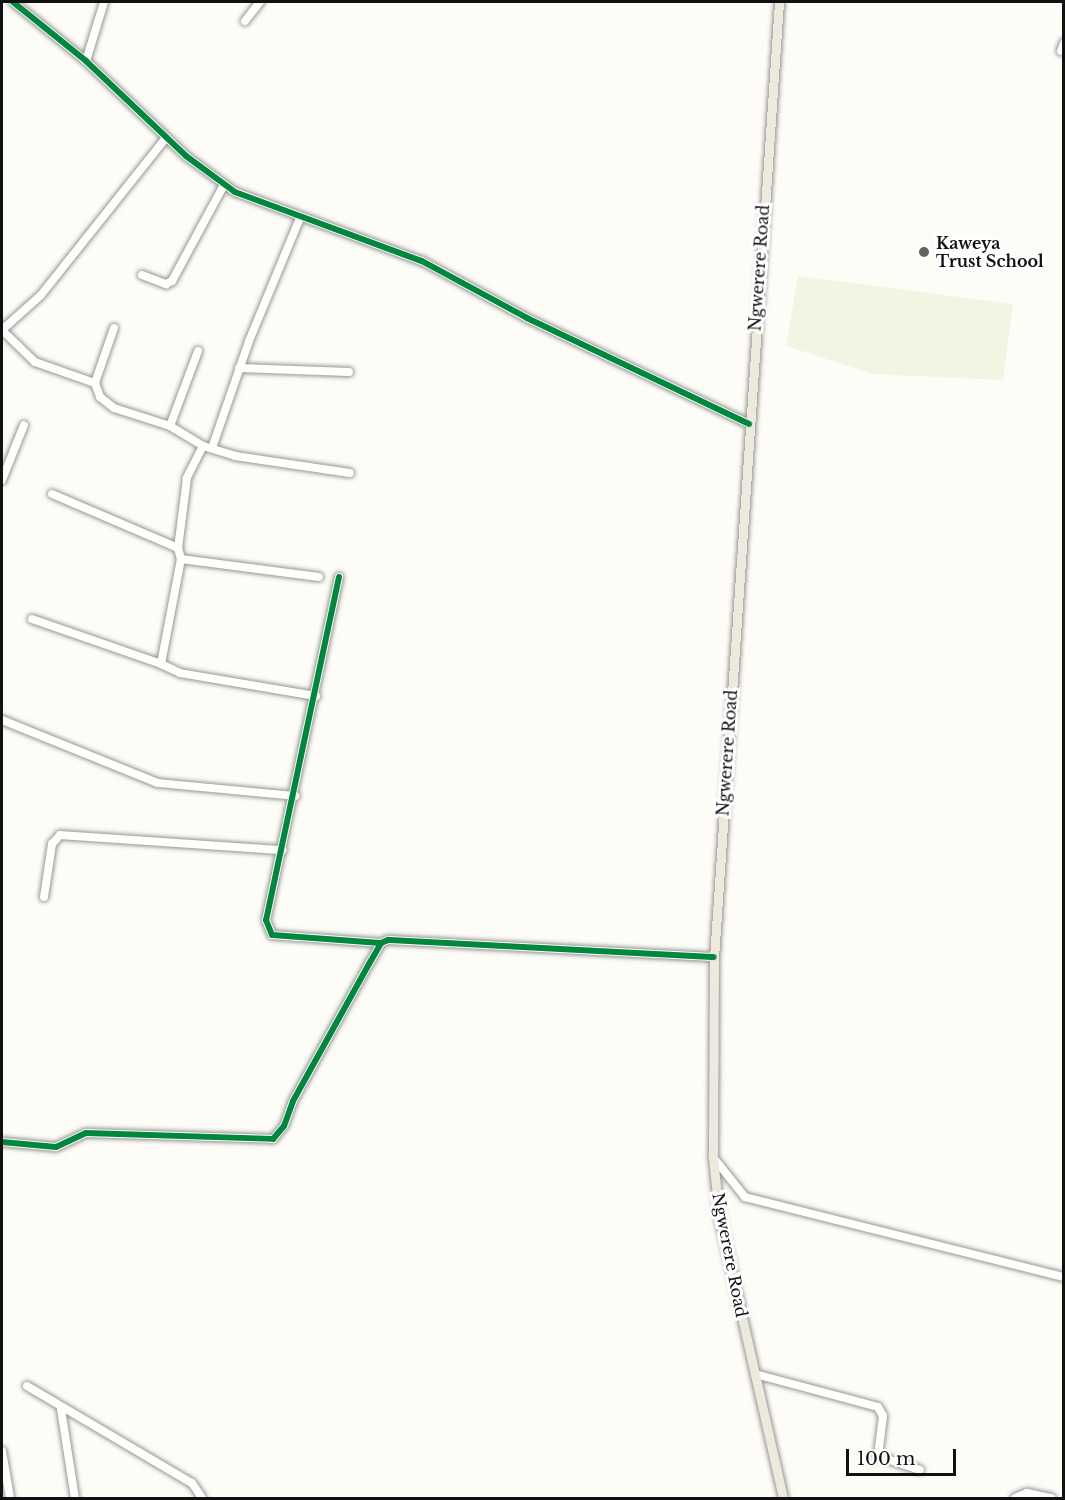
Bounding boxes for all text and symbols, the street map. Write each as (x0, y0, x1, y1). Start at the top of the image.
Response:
street label: Ngwerere Road (745, 204, 773, 332)
place label: Kaweya Trust School (936, 233, 1044, 271)
marker: Kaweya Trust School (917, 245, 931, 259)
street label: Ngwerere Road (713, 689, 741, 817)
street label: Ngwerere Road (709, 1191, 751, 1319)
scale bar (849, 1437, 958, 1475)
text: 100 m (857, 1448, 915, 1470)

